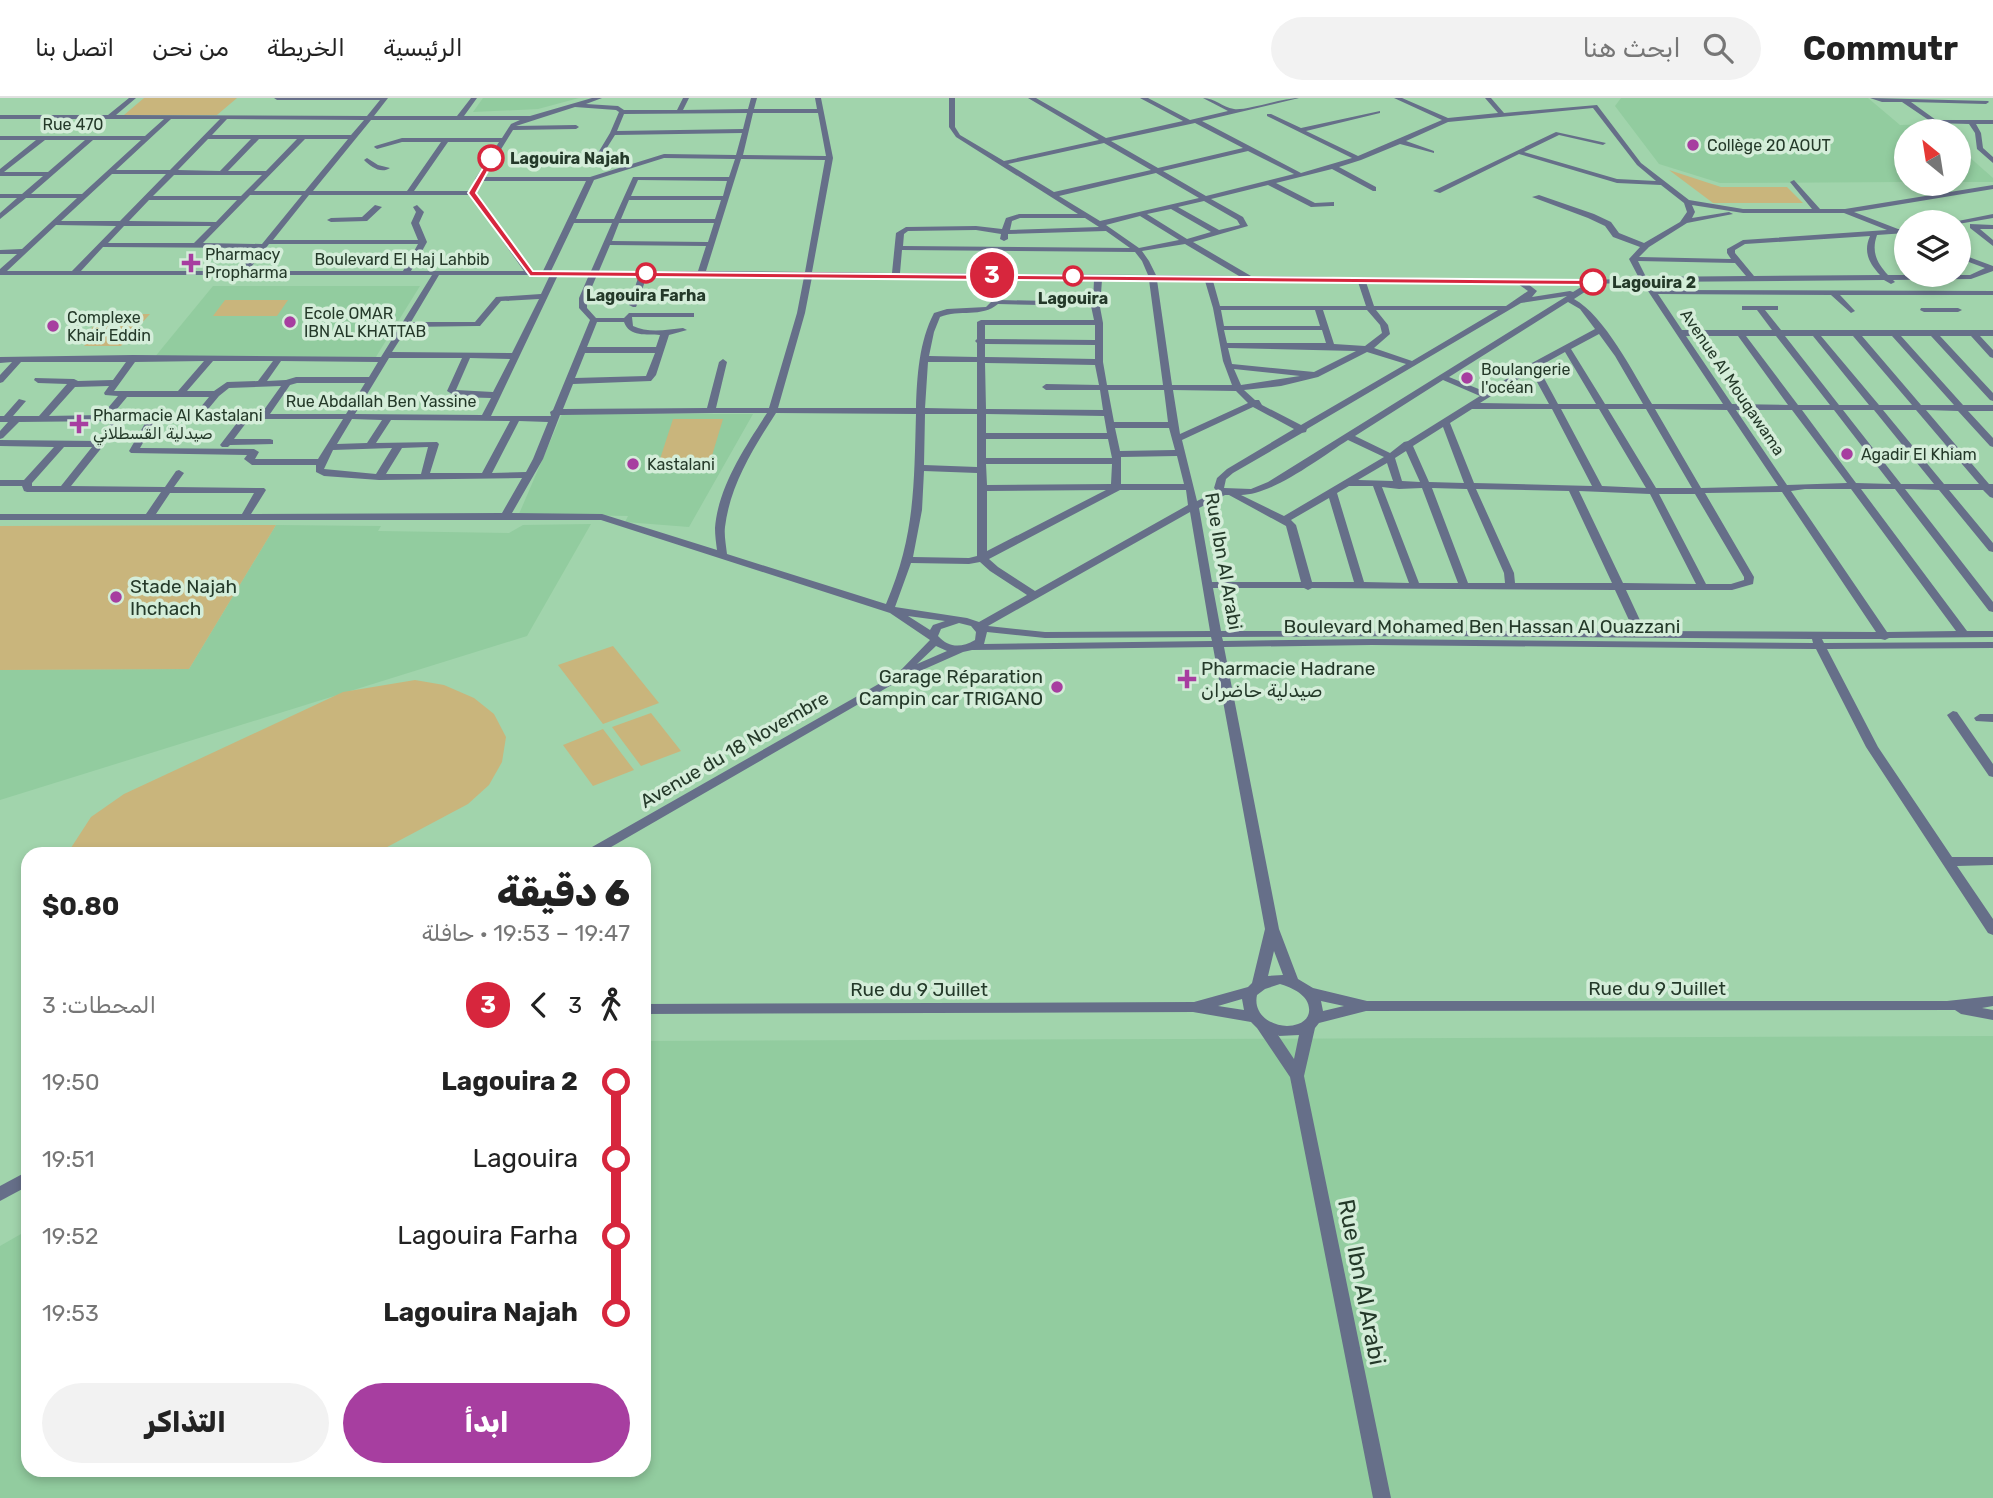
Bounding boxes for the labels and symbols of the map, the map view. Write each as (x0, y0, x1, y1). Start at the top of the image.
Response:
street label: Rue 470 (42, 115, 104, 134)
north arrow (1894, 119, 1970, 196)
place label: Collège 20 AOUT (1707, 136, 1831, 155)
marker: Collège 20 AOUT (1685, 137, 1701, 153)
marker: Lagouira Najah (478, 145, 504, 171)
place label: Lagouira Najah (510, 149, 630, 168)
place label: Pharmacy Propharma (205, 245, 288, 282)
street label: Boulevard El Haj Lahbib (314, 250, 490, 269)
line badge: 3 (969, 252, 1015, 298)
marker: Pharmacy Propharma (183, 255, 199, 271)
marker: Lagouira Farha (636, 263, 656, 283)
marker: Lagouira (1063, 266, 1083, 286)
marker: Lagouira 2 (1580, 269, 1606, 295)
place label: Lagouira 2 (1612, 273, 1696, 292)
place label: Lagouira Farha (586, 286, 706, 305)
place label: Lagouira (1038, 289, 1108, 308)
place label: Ecole OMAR IBN AL KHATTAB (304, 304, 426, 341)
street label: Avenue Al Mouqawama (1677, 306, 1789, 459)
place label: Complexe Khair Eddin (67, 308, 151, 345)
marker: Ecole OMAR IBN AL KHATTAB (282, 314, 298, 330)
marker: Complexe Khair Eddin (45, 318, 61, 334)
place label: Boulangerie l'océan (1481, 360, 1570, 397)
marker: Boulangerie l'océan (1459, 370, 1475, 386)
street label: Rue Abdallah Ben Yassine (286, 392, 476, 411)
place label: Pharmacie Al Kastalani صيدلية القسطلاني (93, 406, 263, 446)
marker: Pharmacie Al Kastalani صيدلية القسطلاني (71, 416, 87, 432)
place label: Agadir El Khiam (1861, 445, 1977, 464)
marker: Agadir El Khiam (1839, 446, 1855, 462)
place label: Kastalani (647, 455, 715, 474)
marker: Kastalani (625, 456, 641, 472)
street label: Rue Ibn Al Arabi (1200, 491, 1247, 632)
place label: Stade Najah Ihchach (130, 575, 237, 620)
marker: Stade Najah Ihchach (108, 589, 124, 605)
street label: Boulevard Mohamed Ben Hassan Al Ouazzani (1284, 615, 1680, 638)
place label: Pharmacie Hadrane صيدلية حاضران (1201, 657, 1375, 702)
place label: Garage Réparation Campin car TRIGANO (859, 665, 1043, 710)
marker: Pharmacie Hadrane صيدلية حاضران (1179, 671, 1195, 687)
marker: Garage Réparation Campin car TRIGANO (1049, 679, 1065, 695)
street label: Avenue du 18 Novembre (636, 686, 833, 813)
street label: Rue du 9 Juillet (1588, 977, 1726, 1000)
street label: Rue du 9 Juillet (850, 978, 988, 1001)
street label: Rue Ibn Al Arabi (1332, 1197, 1392, 1367)

